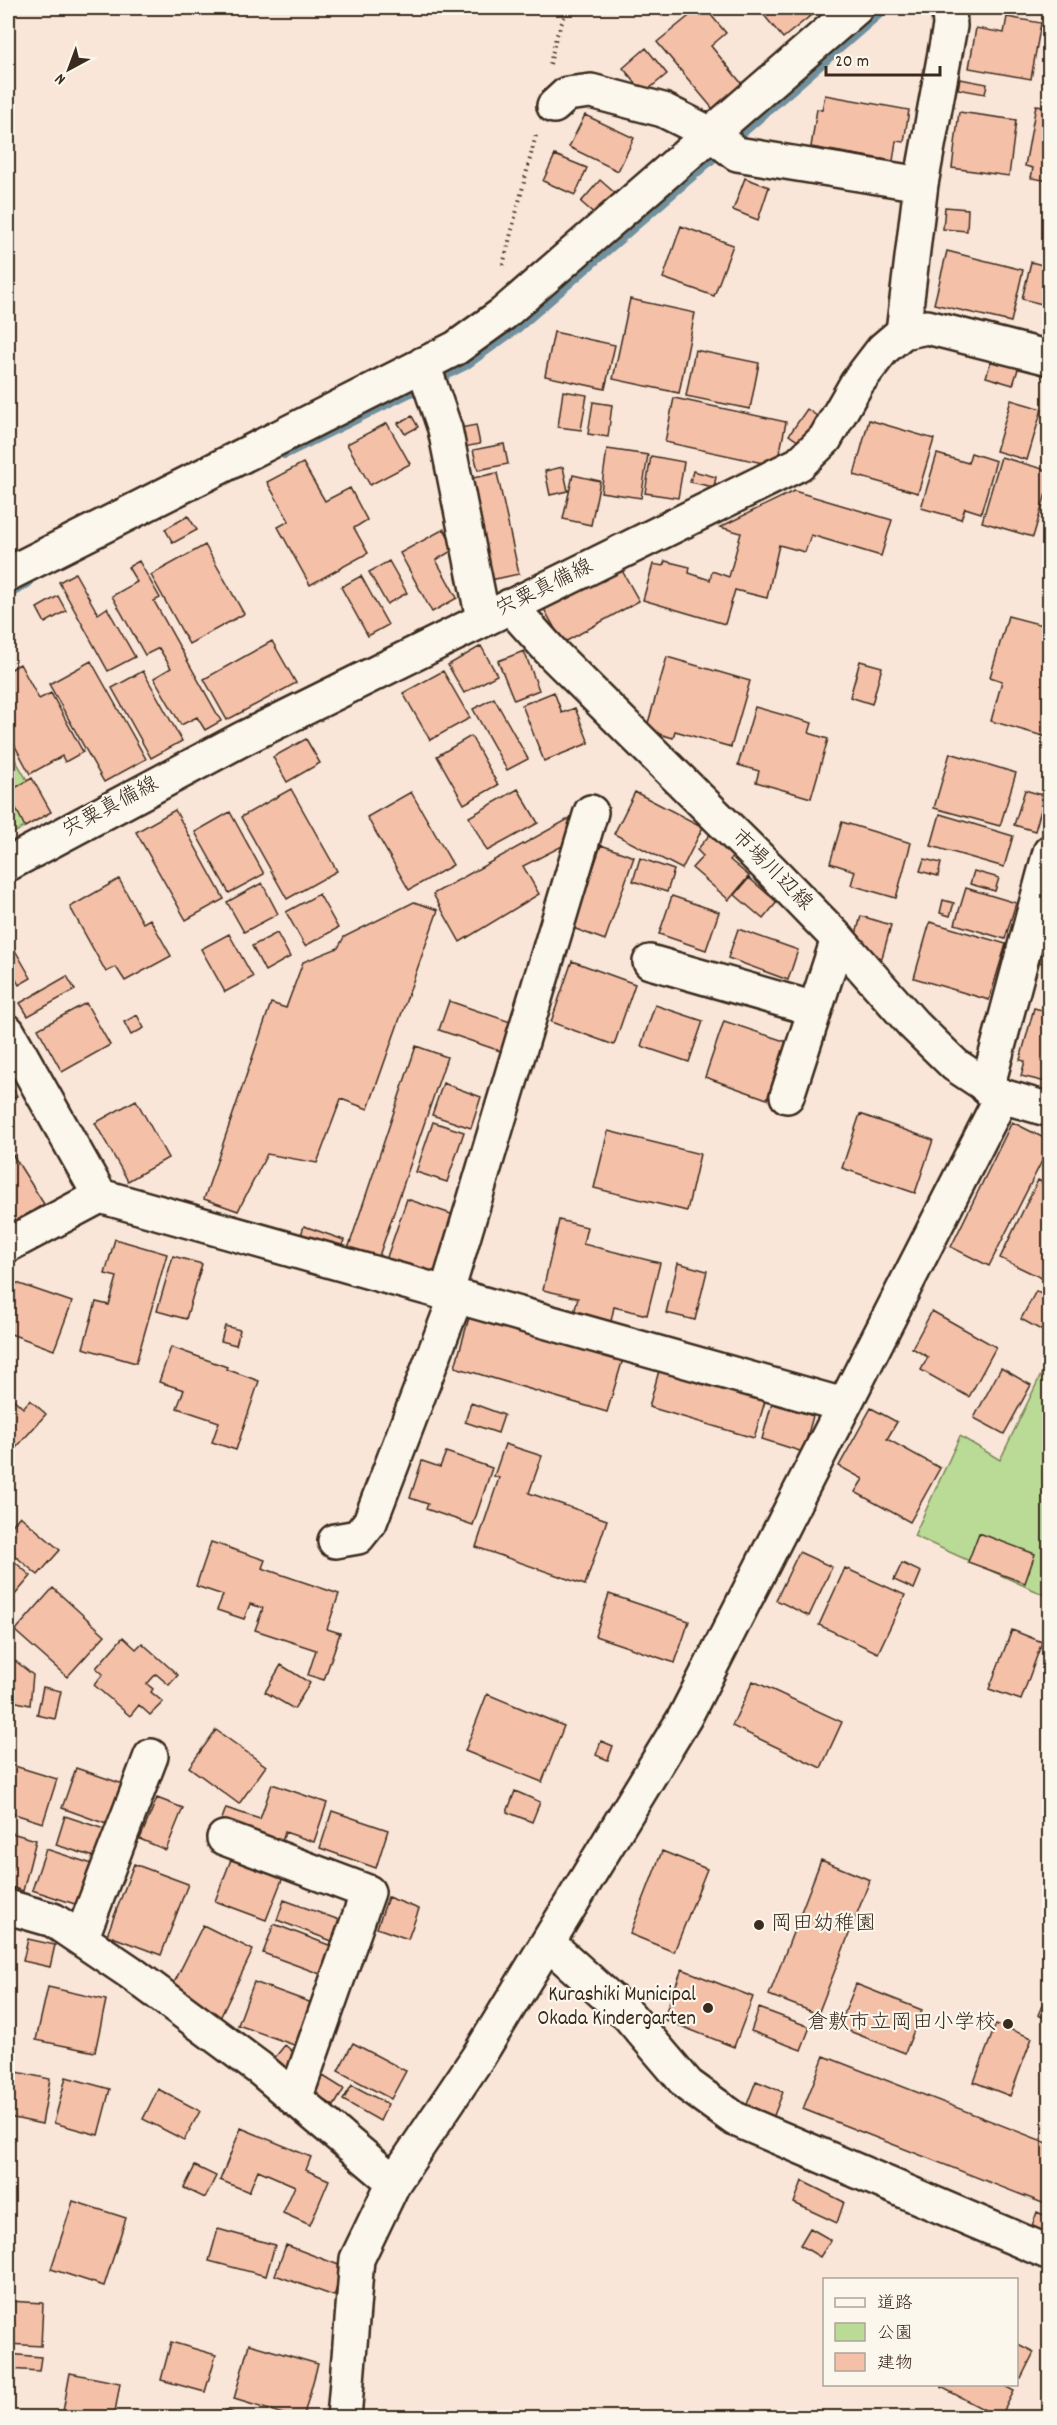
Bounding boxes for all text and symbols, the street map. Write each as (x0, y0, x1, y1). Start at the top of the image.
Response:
north arrow (39, 39, 99, 99)
scale bar (826, 39, 940, 77)
text: 20 m (835, 50, 869, 75)
text: N (50, 67, 71, 90)
street label: 宍粟真備線 (491, 553, 599, 625)
street label: 宍粟真備線 (58, 770, 164, 846)
street label: 市場川辺線 (723, 823, 819, 919)
place label: 岡田幼稚園 (771, 1910, 876, 1940)
marker: 岡田幼稚園 (752, 1918, 766, 1932)
place label: Kurashiki Municipal Okada Kindergarten (537, 1981, 696, 2035)
marker: Kurashiki Municipal Okada Kindergarten (701, 2001, 715, 2015)
place label: 倉敷市立岡田小学校 (807, 2009, 996, 2039)
marker: 倉敷市立岡田小学校 (1001, 2017, 1015, 2031)
legend (823, 2278, 1018, 2386)
text: 道路 (877, 2292, 913, 2317)
text: 公園 (877, 2322, 913, 2347)
text: 建物 (877, 2352, 913, 2377)

